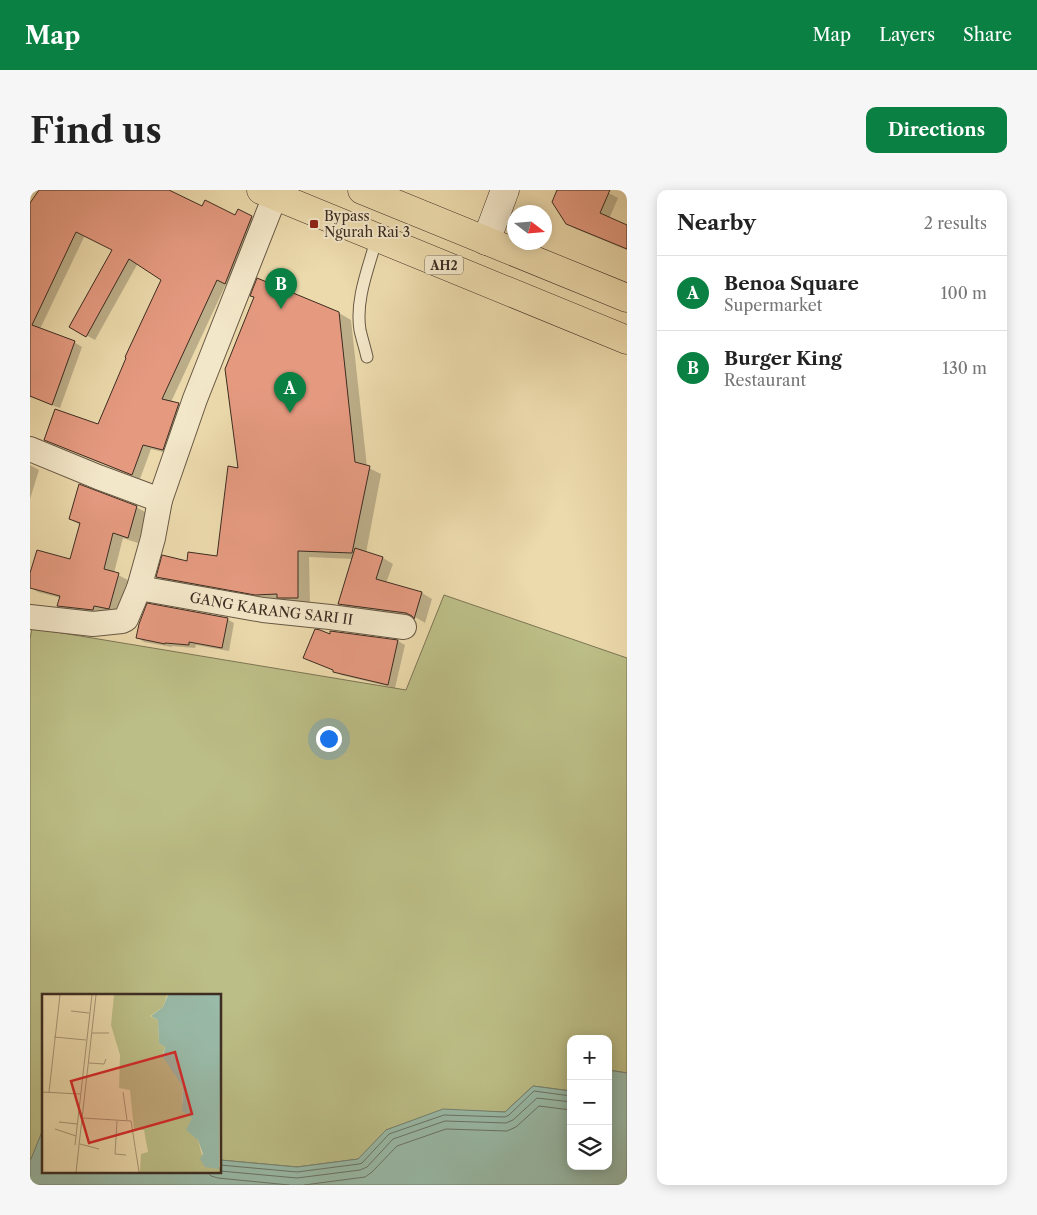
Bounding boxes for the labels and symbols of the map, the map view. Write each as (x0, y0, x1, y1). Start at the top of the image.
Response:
north arrow (507, 205, 552, 250)
place label: Bypass Ngurah Rai 3 (324, 207, 410, 241)
marker: Bypass Ngurah Rai 3 (308, 218, 320, 230)
road number: AH2 (425, 256, 463, 274)
pin: B (265, 268, 297, 309)
pin: A (274, 372, 306, 413)
street label: GANG KARANG SARI II (188, 588, 354, 629)
your location (316, 726, 342, 752)
inset map (42, 994, 221, 1172)

